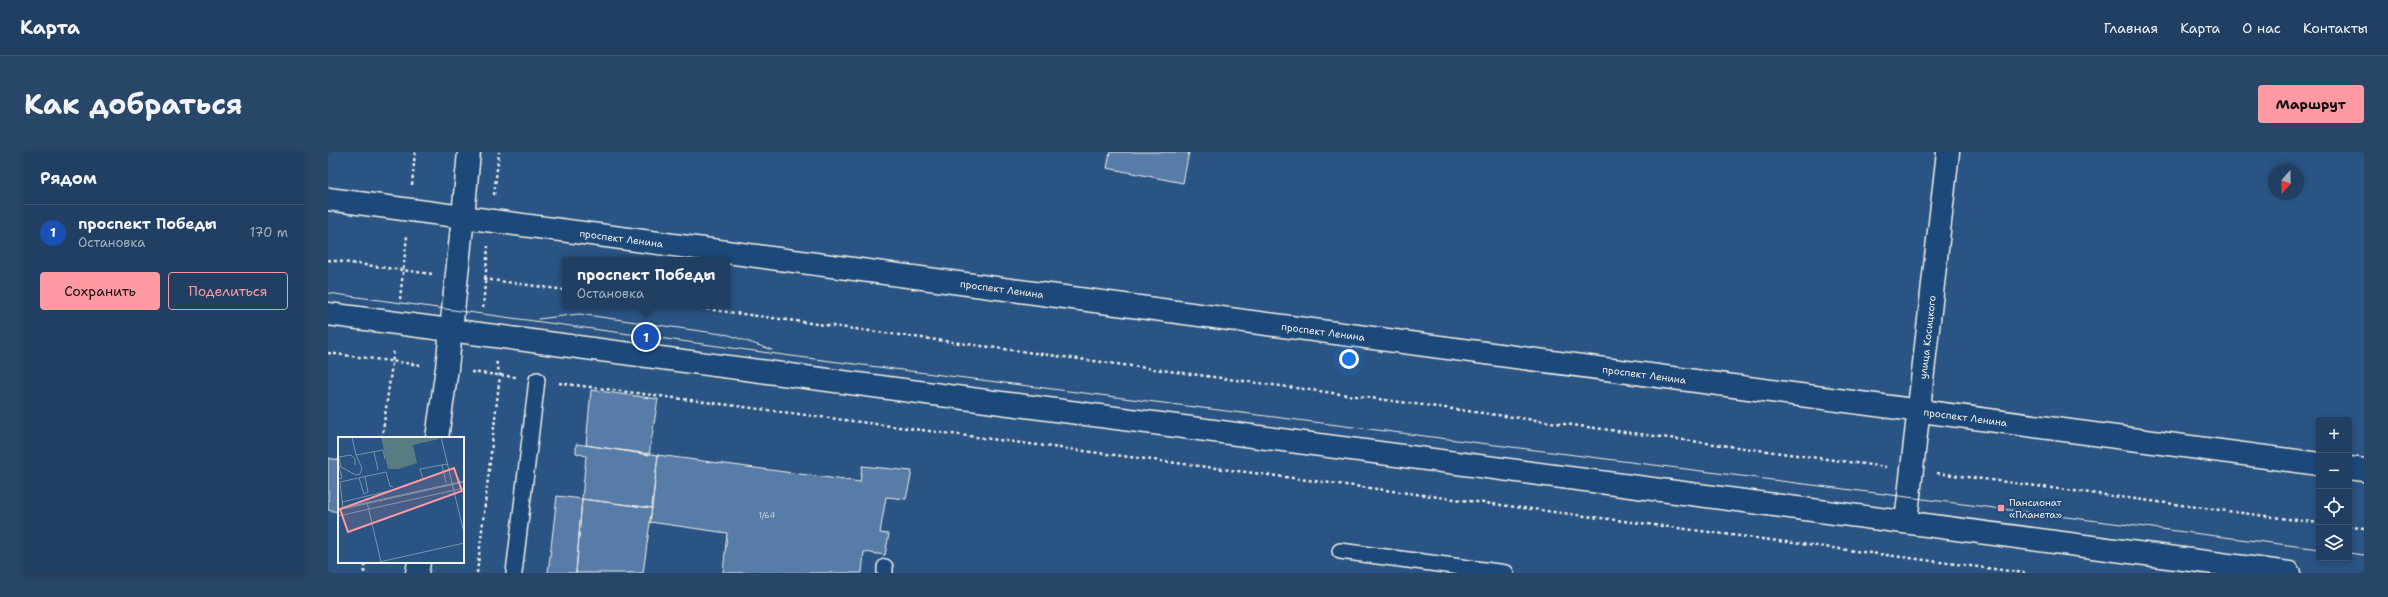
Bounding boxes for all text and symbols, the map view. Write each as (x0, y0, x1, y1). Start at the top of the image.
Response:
text: Карта (20, 15, 80, 40)
text: Главная (2104, 19, 2158, 37)
text: Карта (2180, 19, 2220, 37)
text: О нас (2242, 19, 2281, 37)
text: Контакты (2303, 19, 2368, 37)
text: Как добраться (24, 85, 243, 123)
button: Маршрут (2258, 85, 2364, 123)
north arrow (2268, 164, 2304, 200)
text: Рядом (40, 167, 97, 189)
text: проспект Победы (78, 214, 217, 234)
text: 1 (50, 224, 56, 241)
text: 170 m (250, 224, 288, 241)
street label: проспект Ленина (579, 227, 665, 251)
text: Остановка (78, 234, 145, 251)
popup (562, 257, 730, 309)
text: проспект Победы (577, 265, 715, 285)
button: Сохранить (40, 272, 160, 310)
button: Поделиться (168, 272, 288, 310)
street label: проспект Ленина (959, 277, 1045, 301)
text: Остановка (577, 285, 644, 302)
street label: улица Косицкого (1916, 295, 1939, 380)
street label: проспект Ленина (1281, 320, 1367, 344)
pin: 1 (633, 322, 659, 352)
your location (1339, 349, 1359, 369)
street label: проспект Ленина (1602, 363, 1688, 387)
street label: проспект Ленина (1923, 405, 2009, 430)
map controls (2316, 417, 2352, 561)
button: + (2316, 417, 2352, 453)
inset map (338, 437, 464, 563)
button: − (2316, 453, 2352, 489)
button: locate (2316, 489, 2352, 525)
place label: Пансионат «Планета» (2009, 496, 2063, 521)
marker: Пансионат «Планета» (1996, 503, 2006, 513)
house number: 1/64 (759, 510, 776, 521)
button: layers (2316, 525, 2352, 561)

